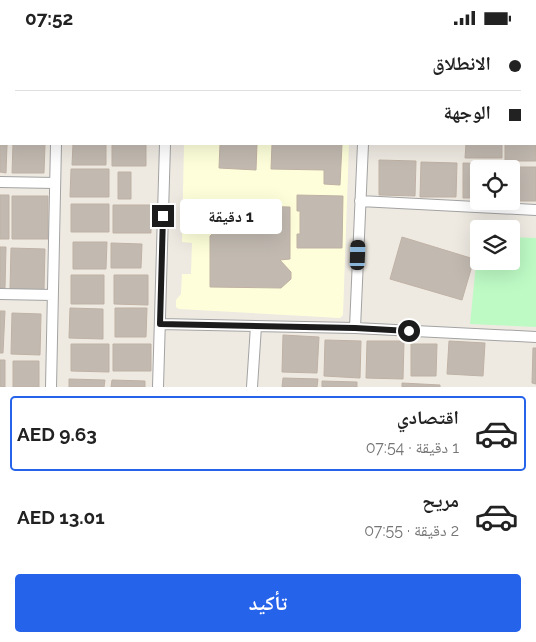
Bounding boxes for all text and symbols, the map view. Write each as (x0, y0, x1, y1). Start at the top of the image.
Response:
text: 07:52 (25, 7, 73, 29)
text: الانطلاق (432, 52, 491, 74)
text: الوجهة (443, 101, 491, 123)
map controls (470, 160, 520, 270)
button: locate (470, 160, 520, 210)
callout: 1 دقيقة (180, 199, 283, 233)
route end (152, 205, 174, 227)
text: 1 دقيقة (208, 207, 254, 226)
button: layers (470, 220, 520, 270)
car (349, 240, 366, 270)
route start (398, 320, 420, 342)
text: اقتصادي (397, 406, 459, 428)
icon: car (474, 411, 519, 456)
text: AED 9.63 (17, 423, 97, 445)
text: 1 دقيقة · 07:54 (366, 438, 459, 457)
text: مريح (422, 489, 459, 511)
icon: car (474, 494, 519, 539)
text: AED 13.01 (17, 506, 105, 528)
text: 2 دقيقة · 07:55 (364, 521, 459, 540)
button: تأكيد (15, 574, 521, 632)

